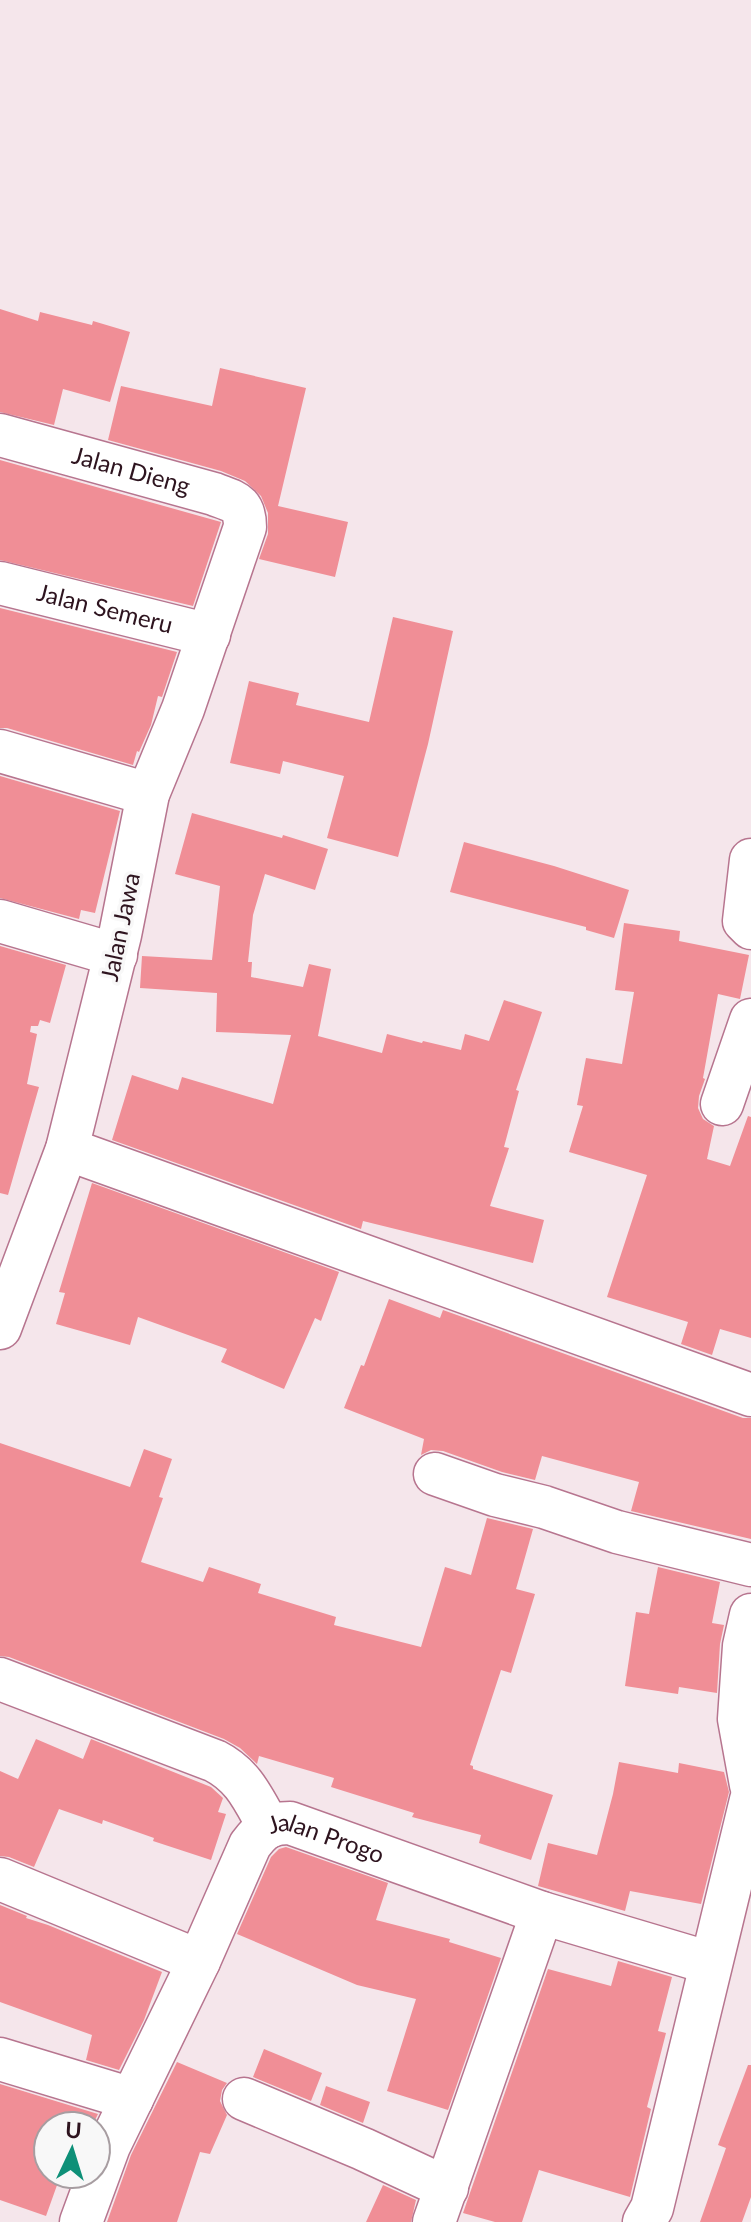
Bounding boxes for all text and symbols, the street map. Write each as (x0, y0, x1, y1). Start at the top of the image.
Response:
street label: Jalan Dieng (69, 440, 194, 500)
street label: Jalan Semeru (34, 577, 176, 638)
street label: Jalan Jawa (94, 870, 145, 984)
street label: Jalan Progo (263, 1807, 388, 1868)
north arrow (32, 2110, 112, 2190)
text: U (64, 2116, 83, 2144)

